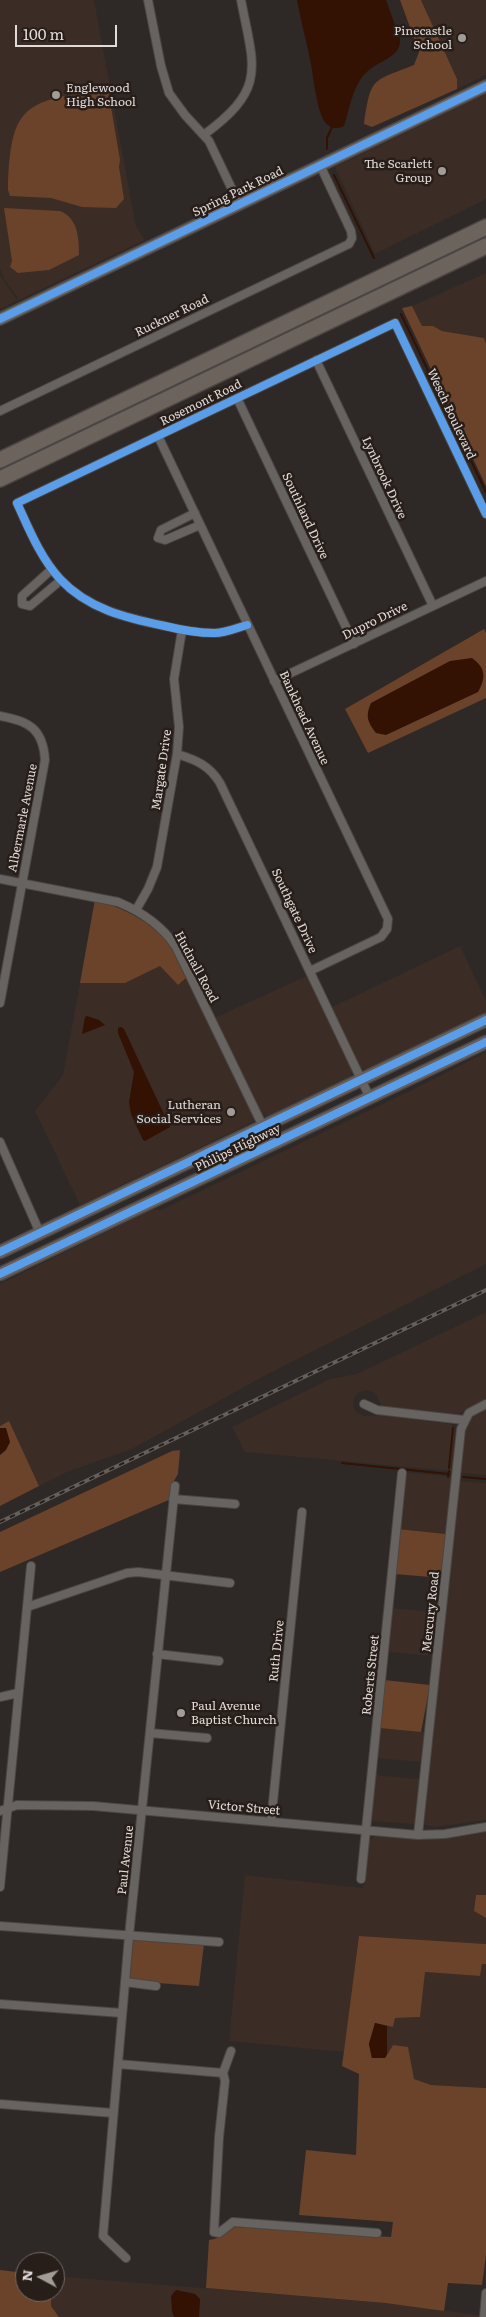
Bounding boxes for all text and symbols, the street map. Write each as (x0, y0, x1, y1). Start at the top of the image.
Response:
scale bar (18, 15, 120, 47)
text: 100 m (23, 22, 64, 45)
place label: Pinecastle School (394, 24, 452, 52)
marker: Pinecastle School (456, 32, 468, 44)
place label: Englewood High School (66, 81, 136, 109)
marker: Englewood High School (50, 89, 62, 101)
place label: The Scarlett Group (364, 157, 432, 185)
street label: Spring Park Road (190, 164, 286, 220)
marker: The Scarlett Group (436, 165, 448, 177)
street label: Ruckner Road (133, 292, 211, 340)
street label: Wesch Boulevard (424, 366, 478, 462)
street label: Rosemont Road (158, 377, 244, 429)
street label: Lynbrook Drive (359, 435, 409, 521)
street label: Southland Drive (279, 470, 331, 562)
street label: Dupro Drive (340, 599, 410, 643)
street label: Bankhead Avenue (276, 669, 332, 767)
street label: Margate Drive (149, 729, 175, 811)
street label: Albermarle Avenue (5, 763, 41, 873)
street label: Southgate Drive (268, 866, 320, 956)
street label: Hudnall Road (171, 929, 221, 1005)
place label: Lutheran Social Services (136, 1098, 221, 1126)
marker: Lutheran Social Services (225, 1106, 237, 1118)
street label: Philips Highway (193, 1121, 283, 1175)
street label: Mercury Road (420, 1571, 442, 1653)
street label: Ruth Drive (267, 1619, 287, 1683)
street label: Roberts Street (360, 1634, 382, 1716)
place label: Paul Avenue Baptist Church (191, 1699, 277, 1727)
marker: Paul Avenue Baptist Church (175, 1707, 187, 1719)
street label: Victor Street (207, 1798, 281, 1818)
street label: Paul Avenue (115, 1825, 137, 1895)
north arrow (15, 2252, 65, 2302)
text: N (16, 2269, 37, 2282)

